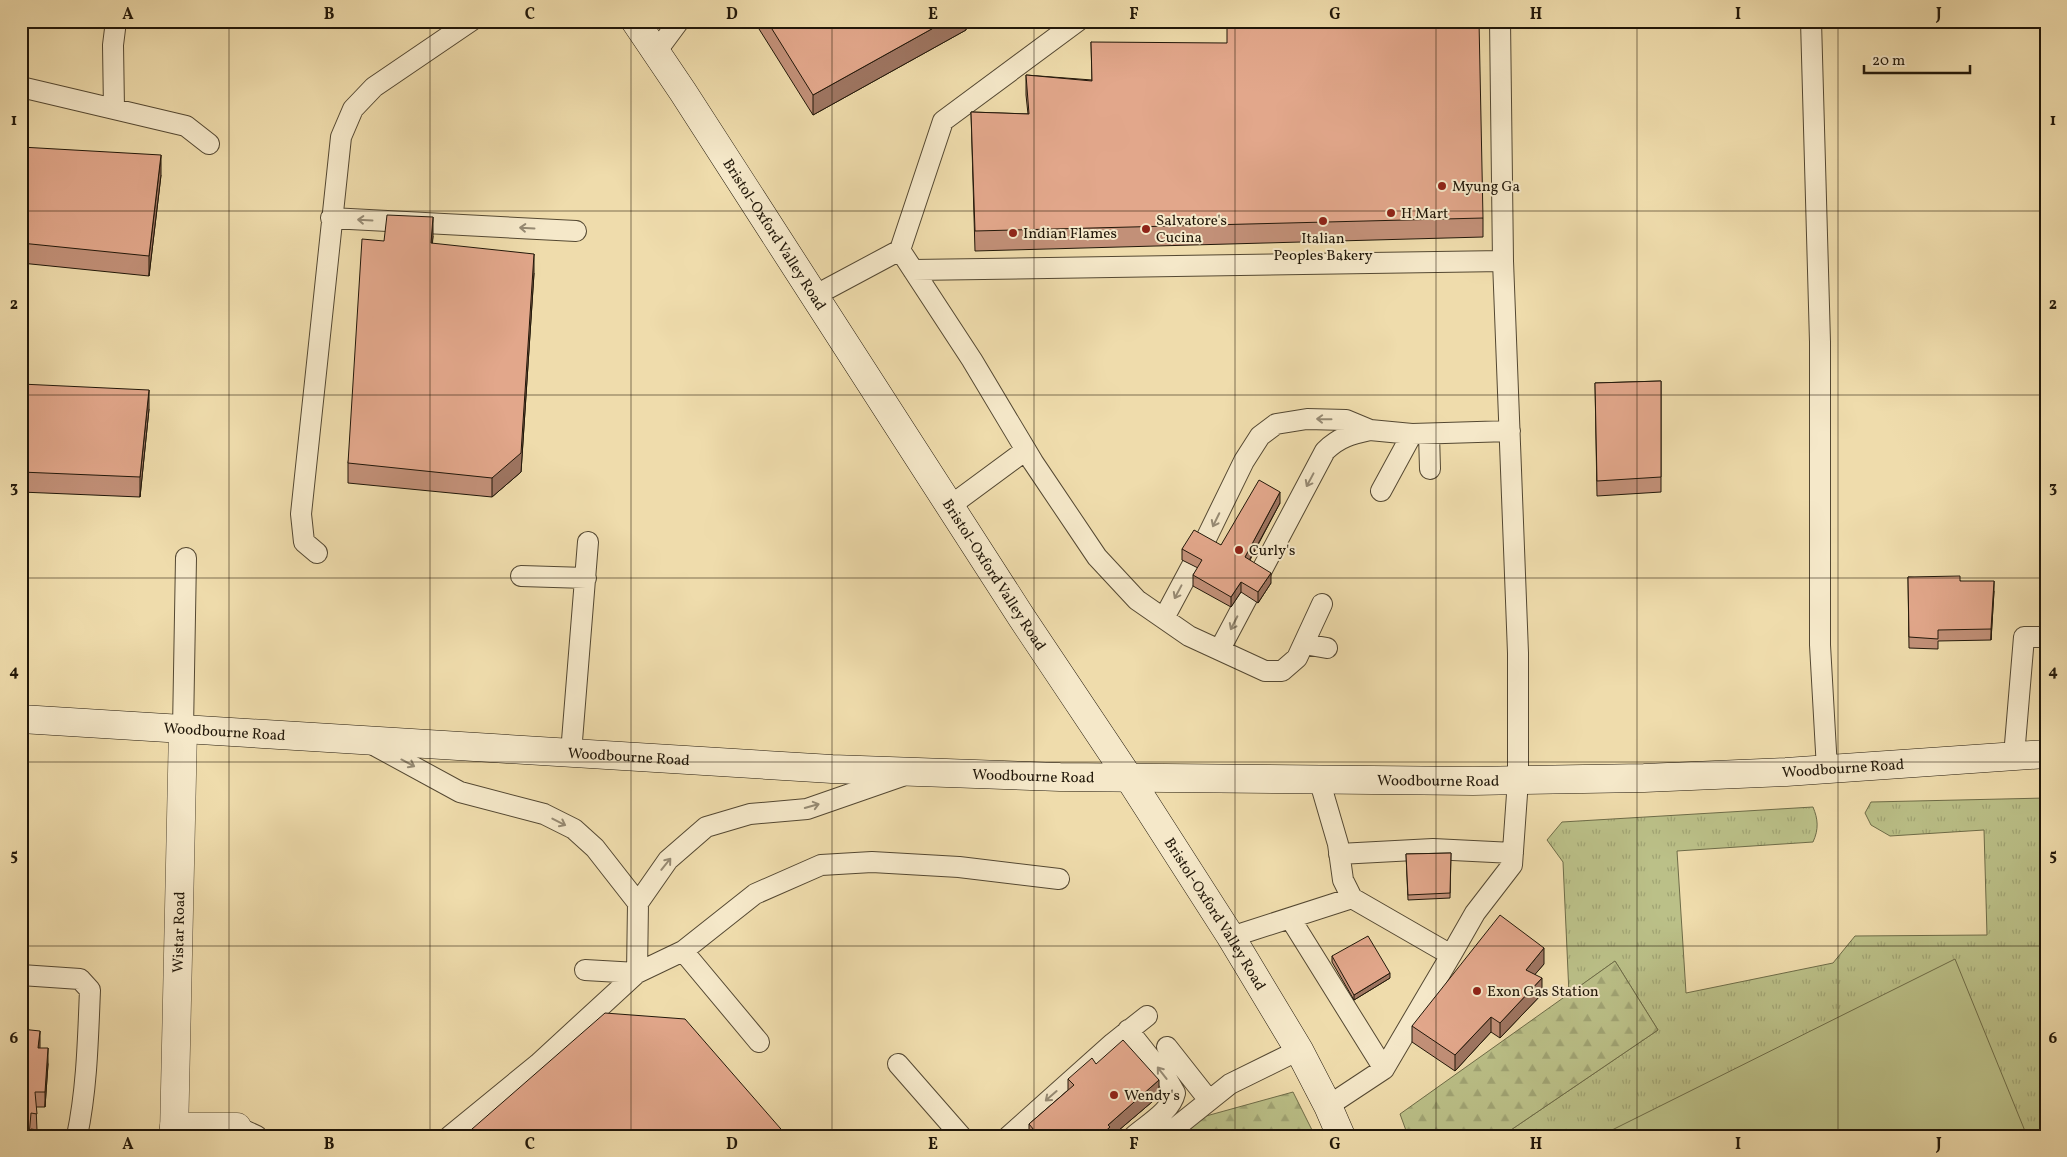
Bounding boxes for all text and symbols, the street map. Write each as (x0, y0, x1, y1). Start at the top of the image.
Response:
text: A (122, 4, 134, 26)
text: B (324, 4, 335, 26)
text: C (525, 4, 535, 26)
text: D (726, 4, 738, 26)
text: E (928, 4, 938, 26)
text: F (1129, 4, 1139, 26)
text: G (1329, 4, 1341, 26)
text: H (1530, 4, 1542, 26)
text: I (1735, 4, 1741, 26)
text: J (1935, 4, 1942, 26)
scale bar (1864, 42, 1971, 74)
text: 20 m (1872, 51, 1905, 72)
text: 1 (11, 110, 17, 132)
text: 1 (2050, 110, 2056, 132)
street label: Bristol-Oxford Valley Road (717, 155, 830, 315)
place label: Myung Ga (1452, 177, 1520, 198)
marker: Myung Ga (1436, 180, 1448, 192)
place label: H Mart (1401, 204, 1448, 225)
marker: H Mart (1385, 207, 1397, 219)
place label: Salvatore's Cucina (1156, 211, 1227, 249)
marker: Italian Peoples Bakery (1317, 215, 1329, 227)
one-way arrow (357, 216, 373, 225)
marker: Salvatore's Cucina (1140, 223, 1152, 235)
one-way arrow (520, 224, 536, 233)
place label: Indian Flames (1023, 224, 1117, 245)
marker: Indian Flames (1007, 227, 1019, 239)
place label: Italian Peoples Bakery (1273, 229, 1373, 267)
text: 2 (10, 294, 18, 316)
text: 2 (2049, 294, 2057, 316)
one-way arrow (1316, 415, 1332, 424)
one-way arrow (1305, 472, 1315, 487)
text: 3 (10, 477, 18, 499)
text: 3 (2049, 477, 2057, 499)
street label: Bristol-Oxford Valley Road (936, 496, 1050, 655)
one-way arrow (1211, 512, 1221, 527)
place label: Curly's (1249, 541, 1296, 562)
marker: Curly's (1233, 544, 1245, 556)
one-way arrow (1173, 584, 1183, 599)
one-way arrow (1229, 615, 1238, 630)
text: 4 (9, 661, 19, 683)
text: 4 (2048, 661, 2058, 683)
street label: Woodbourne Road (163, 719, 286, 747)
street label: Woodbourne Road (567, 744, 690, 772)
street label: Woodbourne Road (1781, 755, 1905, 784)
one-way arrow (401, 759, 415, 769)
street label: Woodbourne Road (972, 765, 1095, 789)
street label: Woodbourne Road (1377, 771, 1500, 793)
one-way arrow (803, 801, 819, 811)
one-way arrow (551, 818, 566, 827)
street label: Bristol-Oxford Valley Road (1158, 834, 1270, 995)
text: 5 (10, 845, 18, 867)
text: 5 (2049, 845, 2057, 867)
one-way arrow (660, 857, 671, 870)
street label: Wistar Road (169, 891, 191, 973)
place label: Exon Gas Station (1487, 982, 1599, 1003)
marker: Exon Gas Station (1471, 985, 1483, 997)
text: 6 (10, 1028, 19, 1050)
text: 6 (2049, 1028, 2058, 1050)
one-way arrow (1157, 1067, 1168, 1080)
place label: Wendy's (1124, 1086, 1180, 1107)
marker: Wendy's (1108, 1089, 1120, 1101)
one-way arrow (1045, 1090, 1058, 1102)
text: A (122, 1134, 134, 1156)
text: B (324, 1134, 335, 1156)
text: C (525, 1134, 535, 1156)
text: D (726, 1134, 738, 1156)
text: E (928, 1134, 938, 1156)
text: F (1129, 1134, 1139, 1156)
text: G (1329, 1134, 1341, 1156)
text: H (1530, 1134, 1542, 1156)
text: I (1735, 1134, 1741, 1156)
text: J (1935, 1134, 1942, 1156)

